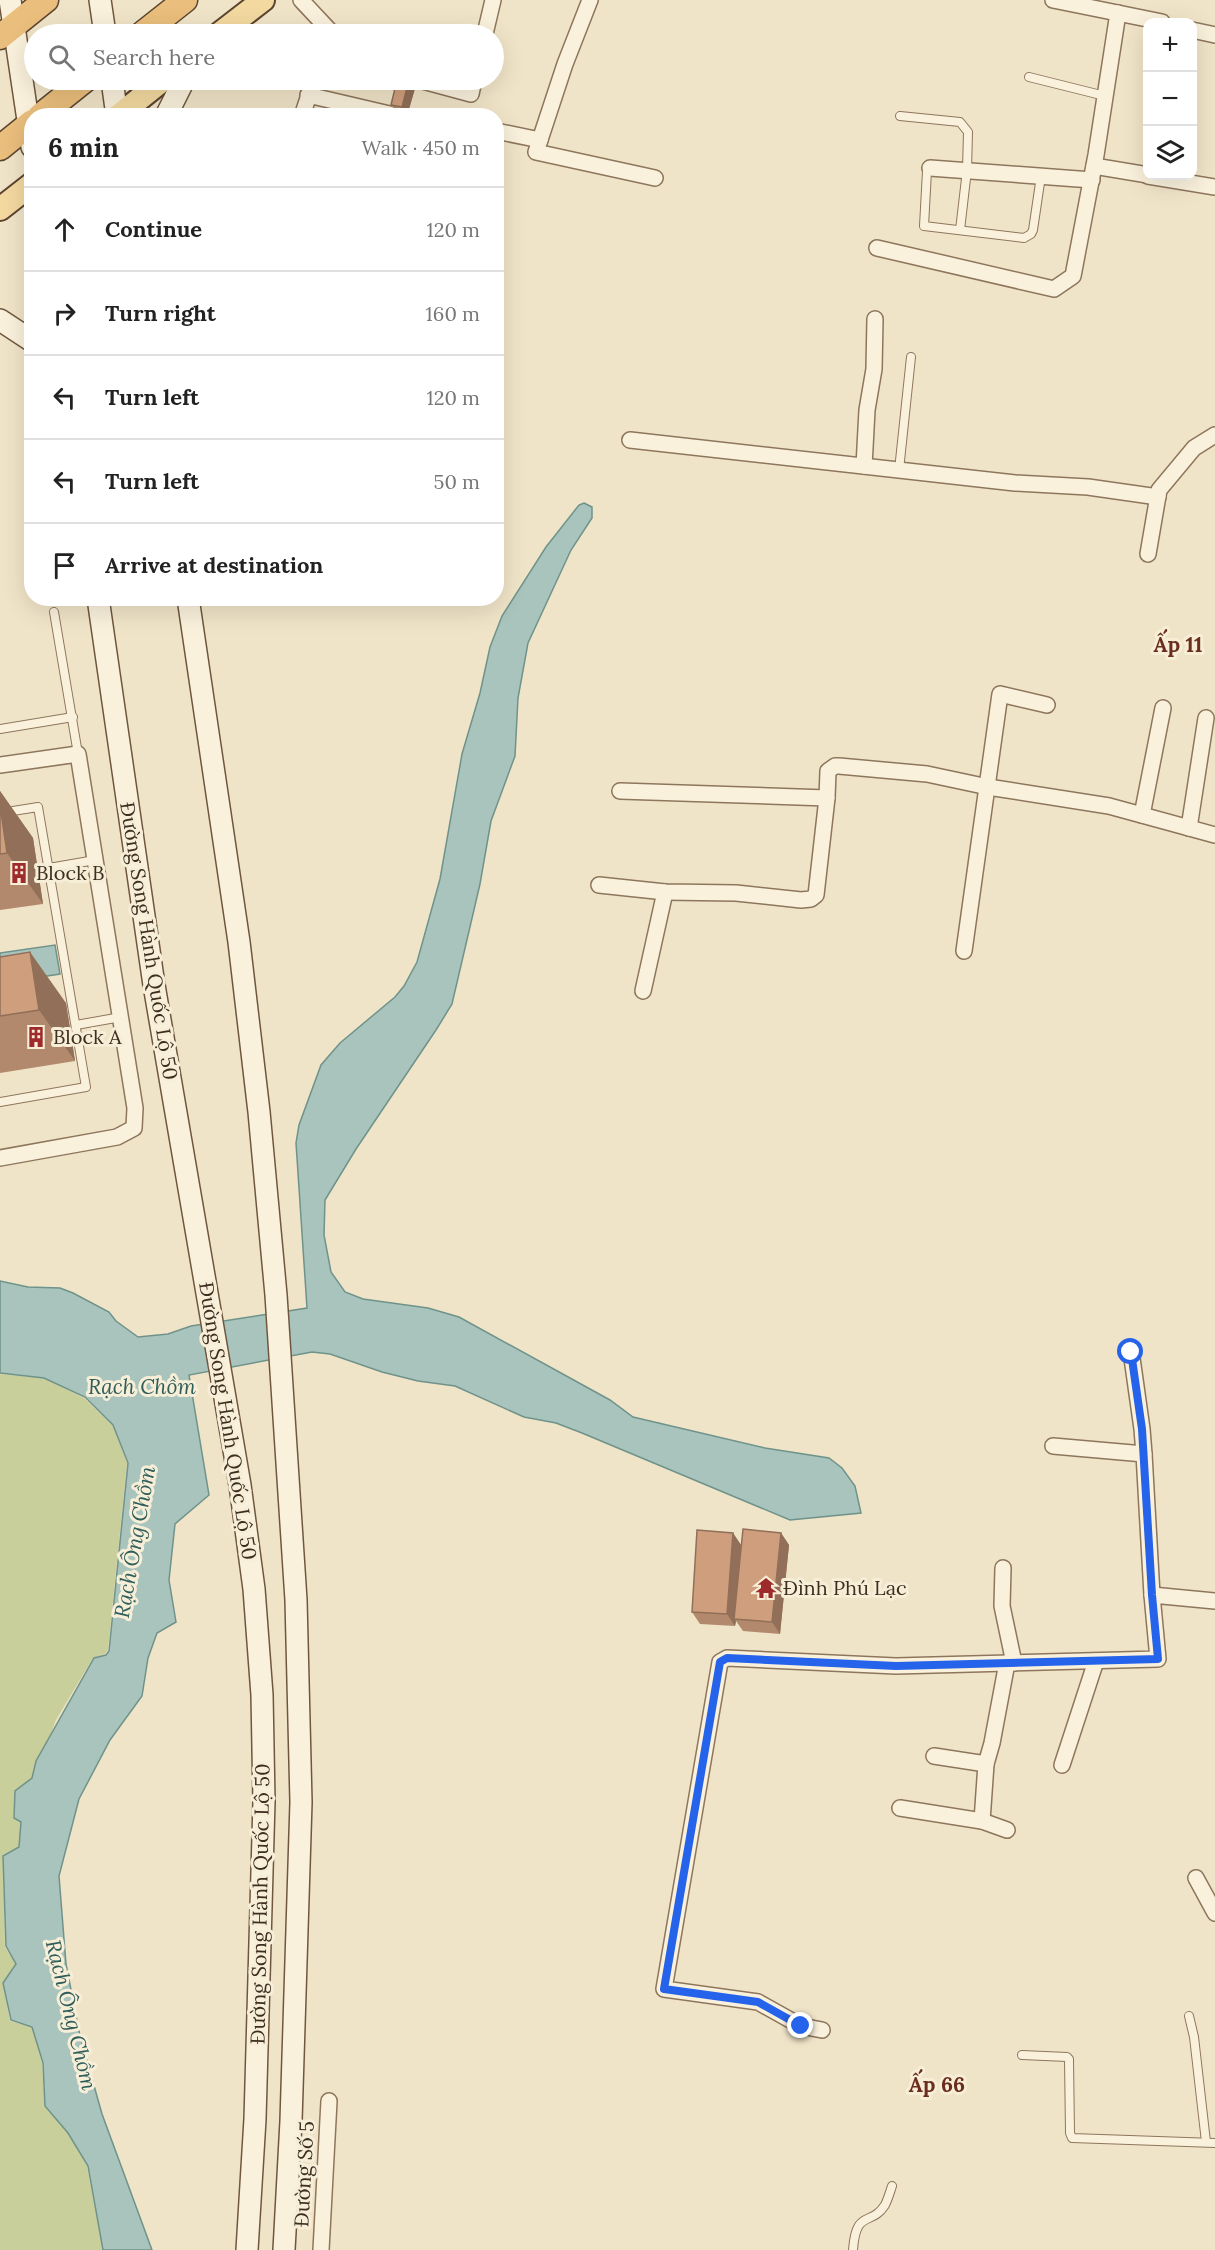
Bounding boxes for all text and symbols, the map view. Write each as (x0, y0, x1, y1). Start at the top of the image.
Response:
map controls (1143, 18, 1197, 180)
button: + (1143, 18, 1197, 72)
search box (24, 24, 504, 90)
icon: search (45, 41, 78, 74)
text: Search here (93, 43, 215, 71)
button: − (1143, 72, 1197, 126)
button: layers (1143, 126, 1197, 180)
text: 6 min (48, 131, 119, 164)
text: Walk · 450 m (362, 135, 480, 160)
icon: ahead (48, 213, 81, 246)
text: Continue (105, 215, 202, 243)
text: 120 m (426, 217, 480, 242)
icon: right (48, 297, 81, 330)
text: Turn right (105, 299, 216, 327)
text: 160 m (426, 301, 480, 326)
icon: left (48, 381, 81, 414)
text: Turn left (105, 383, 199, 411)
text: 120 m (426, 385, 480, 410)
icon: left (48, 465, 81, 498)
text: Turn left (105, 467, 199, 495)
text: 50 m (434, 469, 480, 494)
icon: arrive (48, 549, 81, 582)
text: Arrive at destination (105, 551, 323, 579)
district label: Ấp 11 (1153, 629, 1203, 658)
street label: Đường Song Hành Quốc Lộ 50 (115, 800, 184, 1082)
place label: Block B (36, 860, 104, 885)
building icon: Block B (7, 861, 31, 885)
place label: Block A (53, 1024, 122, 1049)
building icon: Block A (24, 1025, 48, 1049)
street label: Đường Song Hành Quốc Lộ 50 (194, 1280, 263, 1562)
route start (1117, 1338, 1143, 1364)
water label: Rạch Chồm (88, 1373, 197, 1400)
water label: Rạch Ông Chồm (108, 1463, 161, 1620)
place label: Đình Phú Lạc (783, 1575, 907, 1600)
temple icon: Đình Phú Lạc (754, 1576, 778, 1600)
street label: Đường Song Hành Quốc Lộ 50 (245, 1763, 274, 2045)
water label: Rạch Ông Chồm (40, 1937, 103, 2093)
route end (787, 2012, 813, 2038)
district label: Ấp 66 (909, 2069, 965, 2098)
street label: Đường Số 5 (288, 2120, 319, 2228)

